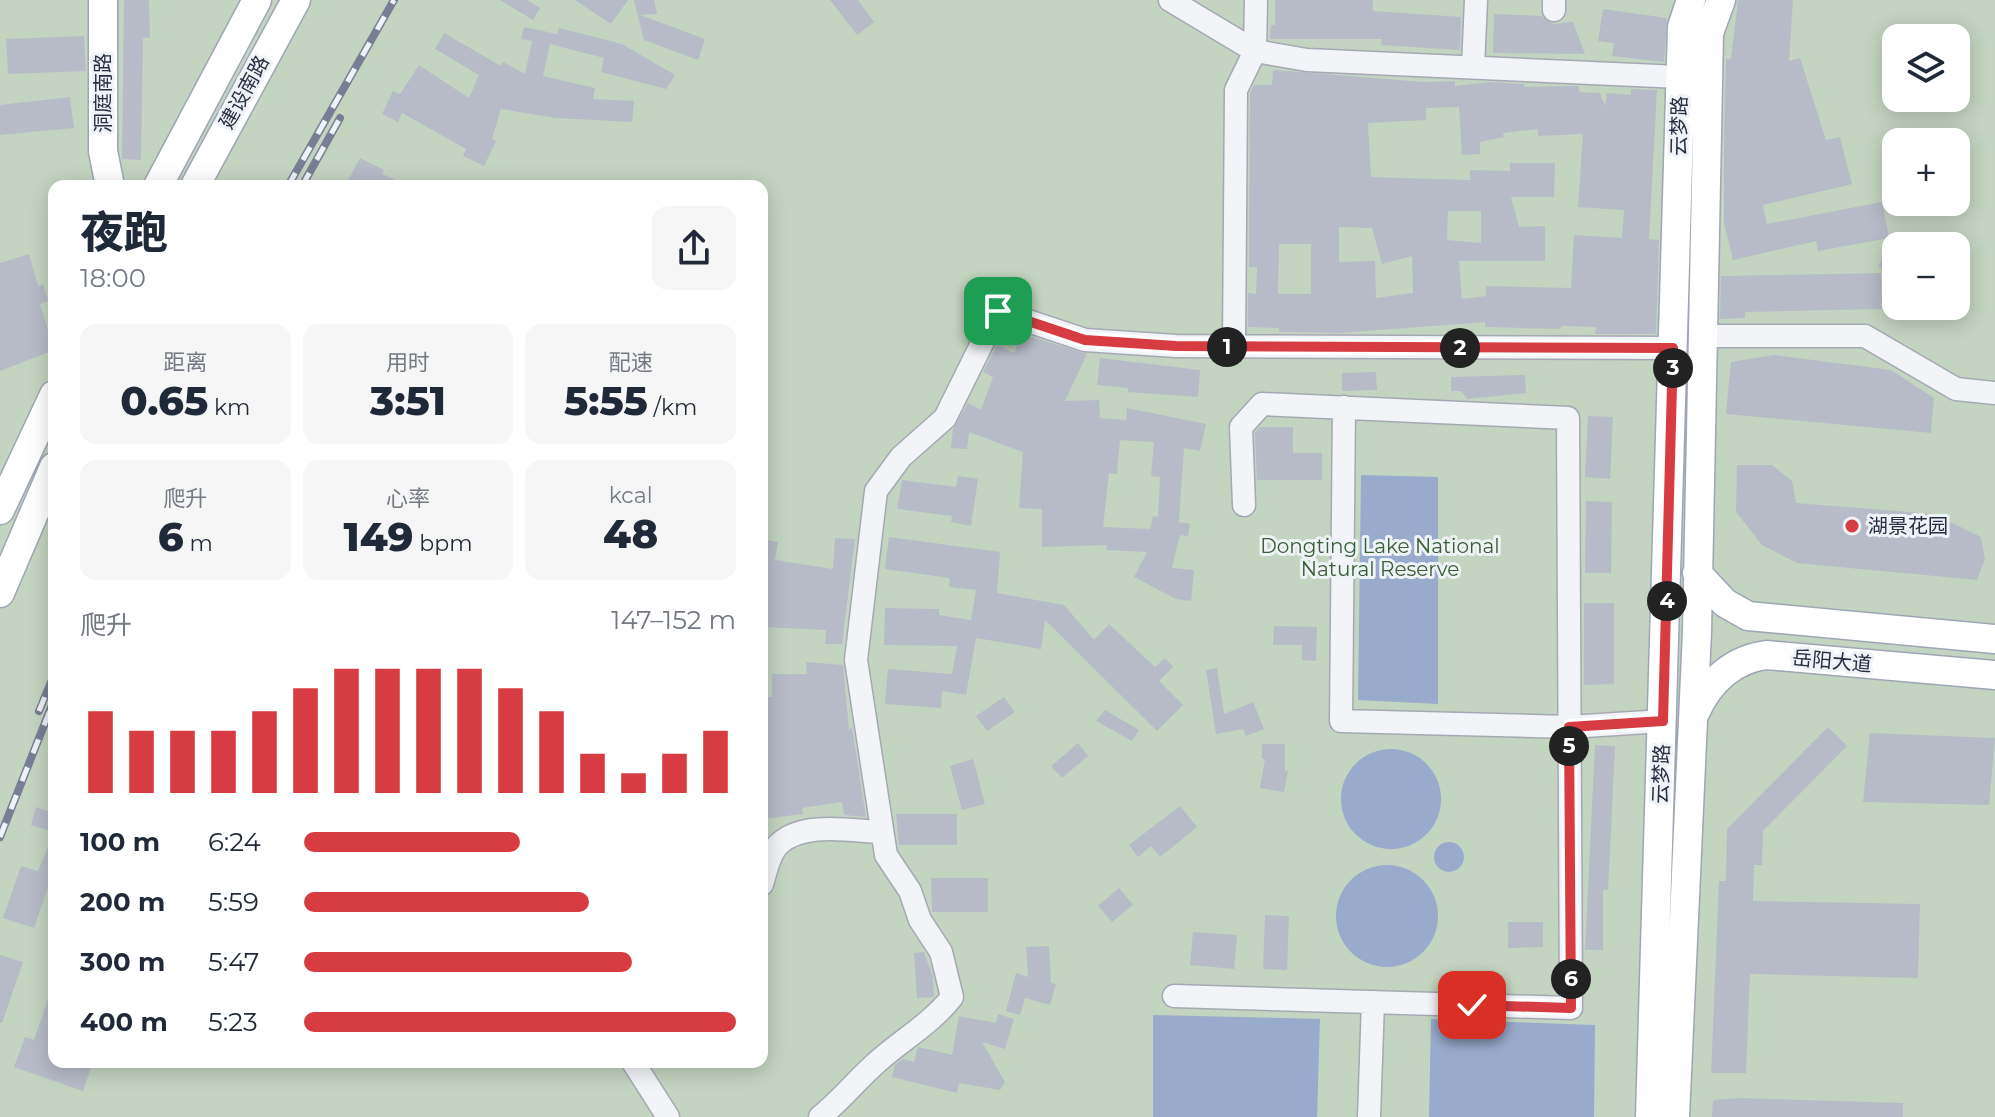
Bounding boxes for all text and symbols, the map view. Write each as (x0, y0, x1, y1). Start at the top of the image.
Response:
map controls (1882, 24, 1970, 320)
button: layers (1882, 24, 1970, 112)
street label: 建设南路 (214, 51, 274, 133)
street label: 洞庭南路 (91, 53, 115, 133)
street label: 云梦路 (1666, 96, 1692, 156)
button: + (1882, 128, 1970, 216)
text: 夜跑 (80, 205, 168, 259)
button: share (652, 206, 736, 290)
button: − (1882, 232, 1970, 320)
text: 18:00 (80, 262, 146, 294)
pin (964, 277, 1032, 345)
icon: arrive (976, 289, 1020, 333)
pin: 1 (1207, 327, 1247, 367)
pin: 2 (1440, 328, 1480, 368)
text: 1 (1223, 333, 1231, 360)
text: 2 (1454, 334, 1466, 361)
pin: 3 (1653, 348, 1693, 388)
text: 距离 (163, 349, 207, 376)
text: 用时 (386, 349, 430, 376)
text: 配速 (609, 349, 653, 376)
text: 3 (1666, 354, 1680, 381)
text: 0.65 (120, 376, 208, 425)
text: 3:51 (370, 376, 446, 425)
text: 5:55 (564, 376, 648, 425)
text: km (208, 394, 250, 421)
text: /km (648, 394, 697, 421)
text: kcal (609, 482, 653, 509)
text: 爬升 (163, 485, 207, 512)
text: 心率 (386, 485, 430, 512)
text: 48 (603, 509, 658, 558)
text: 6 (158, 512, 184, 561)
text: 149 (343, 512, 414, 561)
place label: 湖景花园 (1868, 514, 1948, 538)
marker: 湖景花园 (1843, 517, 1861, 535)
text: m (184, 530, 213, 557)
text: bpm (414, 530, 473, 557)
park label: Dongting Lake National Natural Reserve (1260, 534, 1500, 581)
pin: 4 (1647, 581, 1687, 621)
text: 4 (1659, 587, 1675, 614)
text: 147–152 m (611, 604, 736, 636)
text: 爬升 (80, 609, 132, 641)
street label: 岳阳大道 (1791, 646, 1873, 676)
pin: 5 (1549, 726, 1589, 766)
text: 5 (1562, 732, 1576, 759)
street label: 云梦路 (1648, 744, 1674, 804)
text: 100 m (80, 826, 160, 858)
text: 6:24 (208, 826, 261, 858)
text: 200 m (80, 886, 165, 918)
text: 5:59 (208, 886, 259, 918)
text: 300 m (80, 946, 165, 978)
text: 5:47 (208, 946, 259, 978)
pin: 6 (1551, 959, 1591, 999)
text: 6 (1564, 965, 1578, 992)
pin (1438, 971, 1506, 1039)
icon: check (1450, 983, 1494, 1027)
text: 400 m (80, 1006, 168, 1038)
text: 5:23 (208, 1006, 258, 1038)

